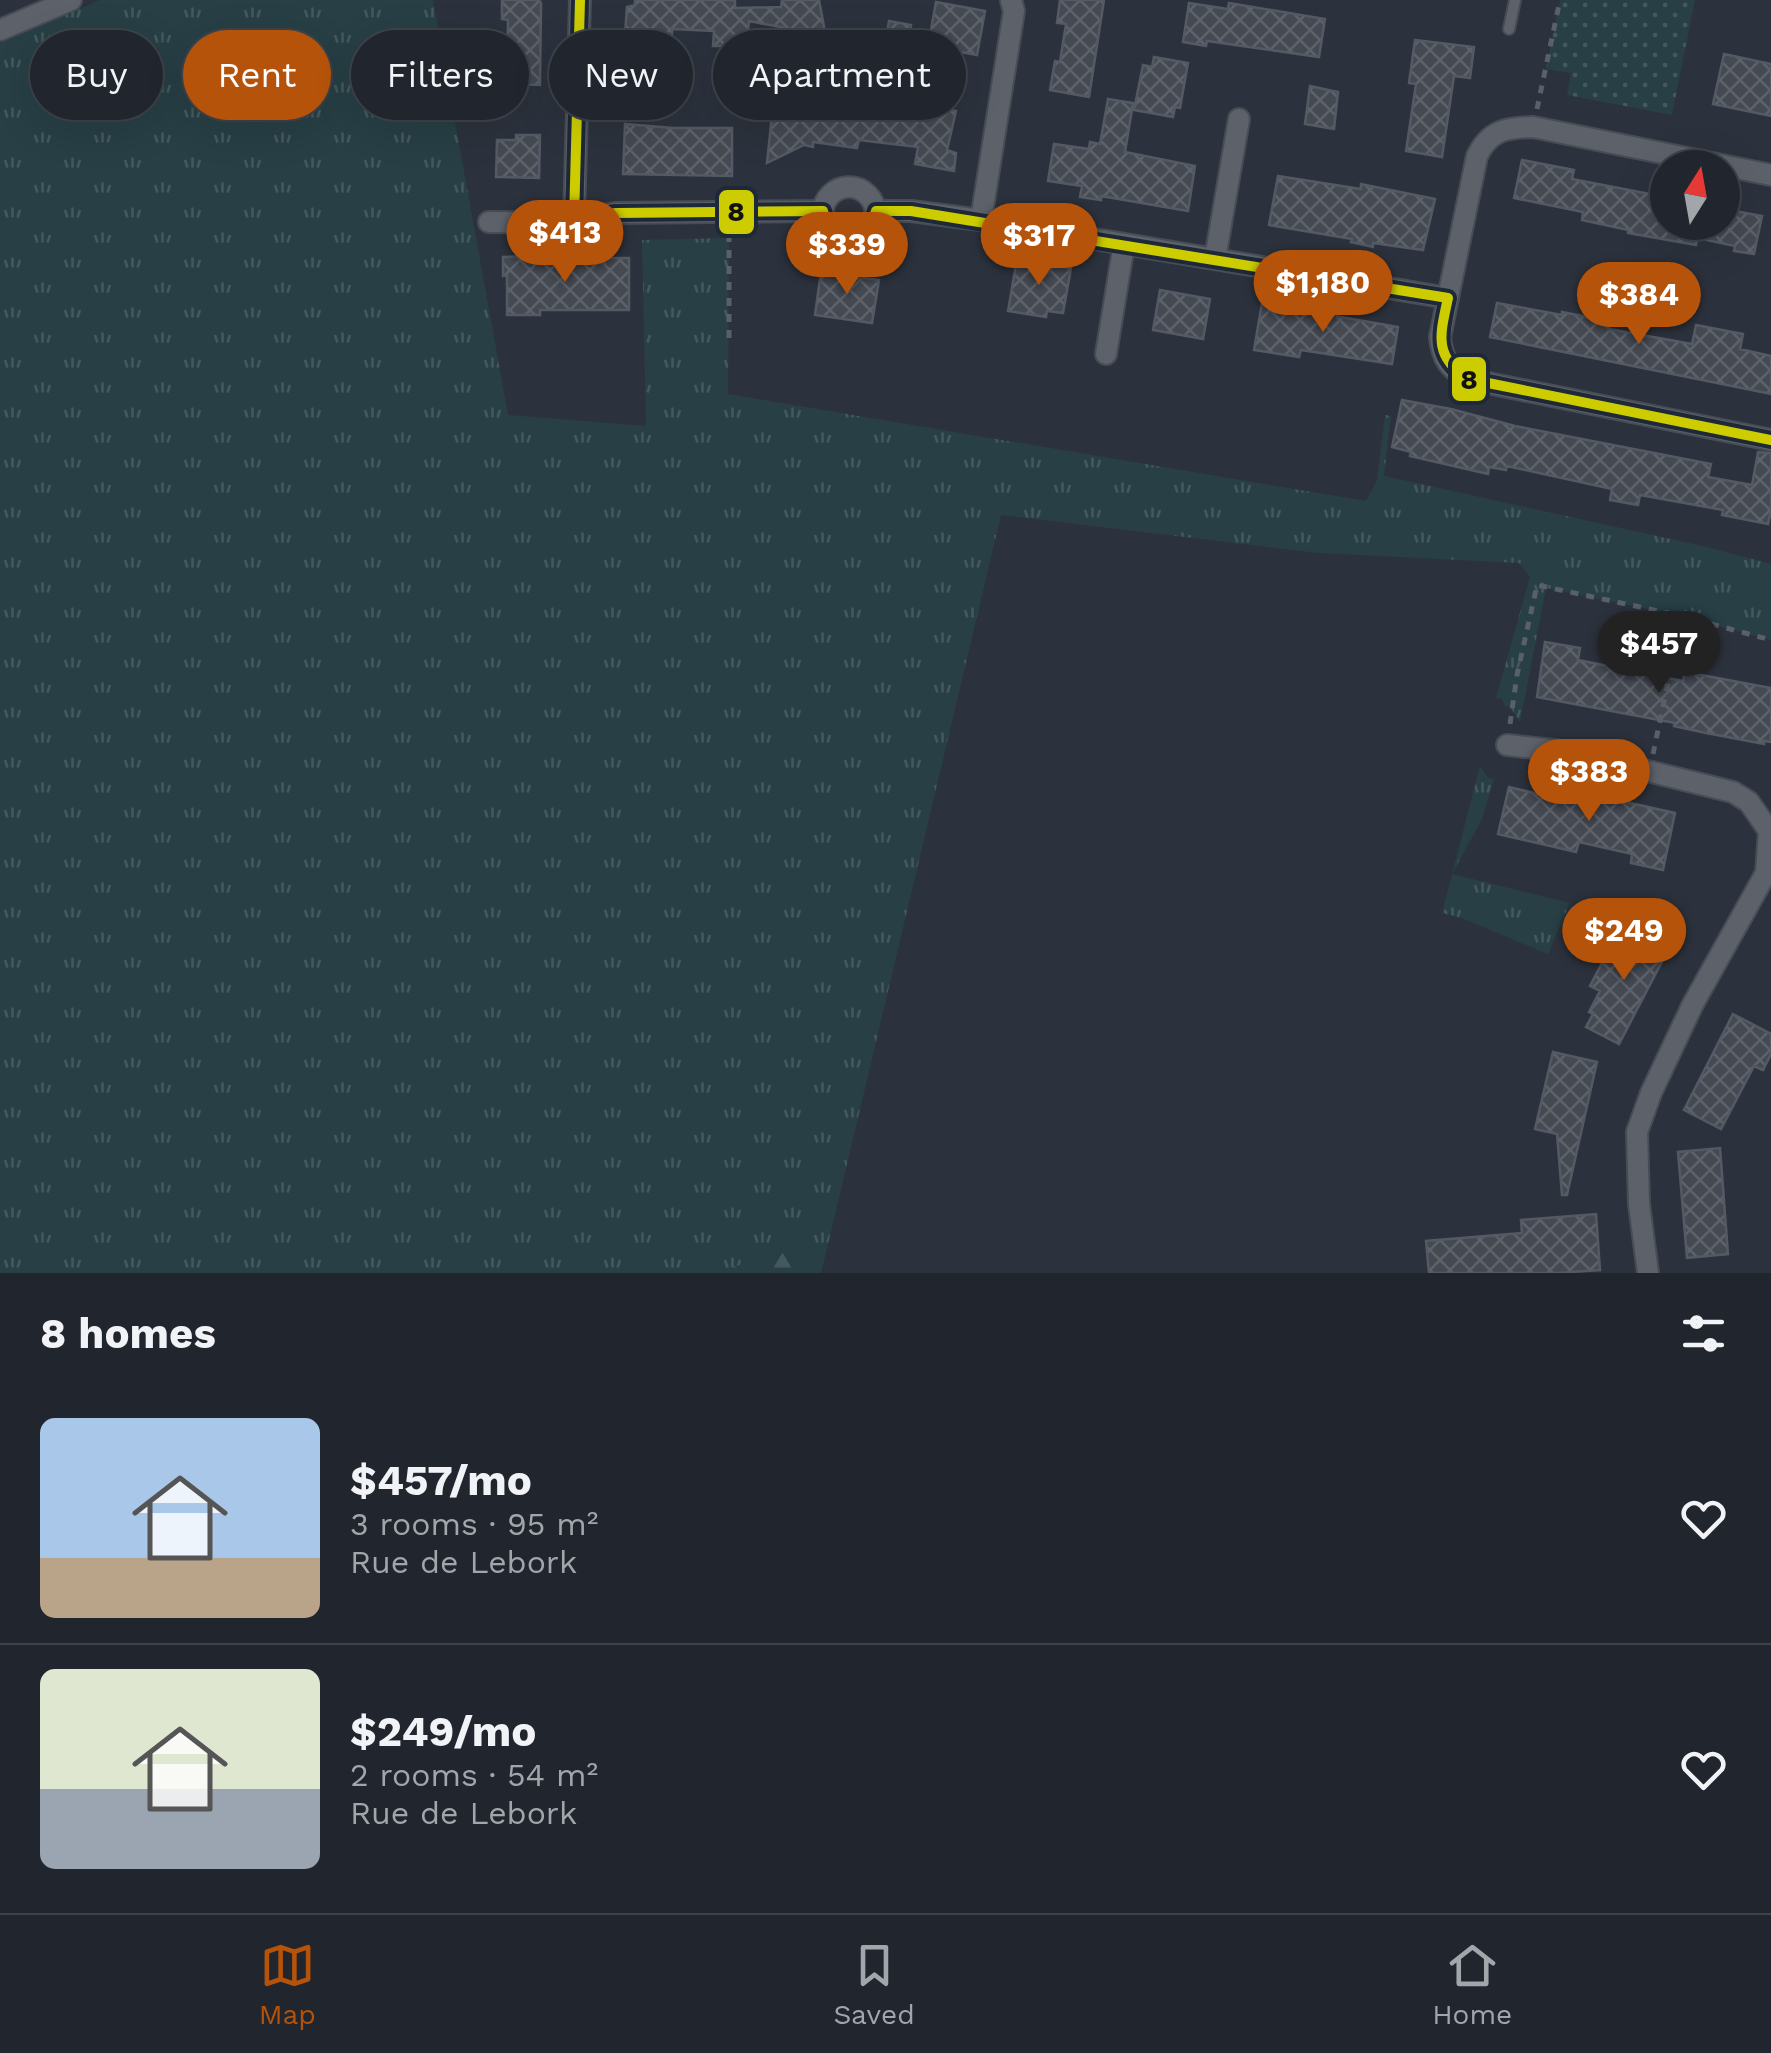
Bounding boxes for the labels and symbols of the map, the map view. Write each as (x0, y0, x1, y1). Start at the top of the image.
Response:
north arrow (1650, 150, 1740, 240)
line badge: 8 (717, 188, 756, 236)
text: 8 (727, 195, 745, 228)
pin: $413 (506, 200, 624, 285)
pin: $317 (980, 203, 1098, 288)
pin: $339 (788, 212, 906, 297)
pin: $1,180 (1242, 250, 1404, 335)
pin: $384 (1580, 262, 1698, 347)
line badge: 8 (1450, 355, 1488, 403)
text: 8 (1460, 363, 1478, 396)
pin: $457 (1600, 611, 1718, 696)
pin: $383 (1530, 739, 1648, 824)
pin: $249 (1565, 898, 1683, 983)

